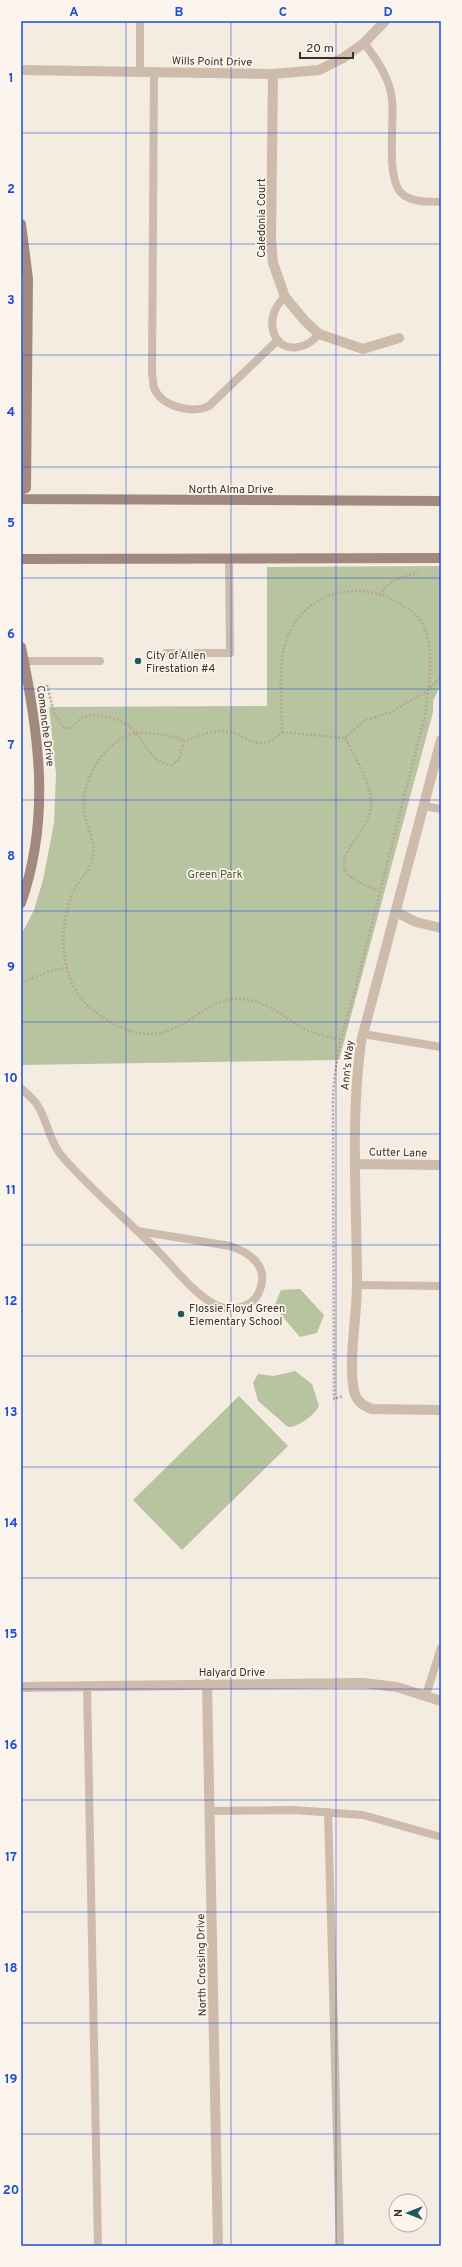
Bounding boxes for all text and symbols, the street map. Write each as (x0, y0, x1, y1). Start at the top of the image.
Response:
text: A (69, 5, 79, 21)
text: B (175, 5, 184, 21)
text: C (279, 5, 287, 21)
text: D (383, 5, 393, 21)
scale bar (300, 34, 353, 60)
text: 20 m (306, 41, 334, 57)
street label: Wills Point Drive (172, 54, 252, 70)
text: 1 (8, 71, 14, 87)
street label: Caledonia Court (255, 178, 269, 258)
text: 2 (7, 182, 15, 198)
text: 3 (7, 293, 15, 309)
text: 4 (7, 405, 15, 421)
street label: North Alma Drive (189, 483, 273, 497)
text: 5 (7, 516, 15, 532)
text: 6 (7, 627, 15, 643)
place label: City of Allen Firestation #4 (146, 649, 216, 676)
marker: City of Allen Firestation #4 (133, 656, 143, 666)
street label: Comanche Drive (33, 685, 57, 767)
text: 7 (8, 738, 15, 754)
text: 8 (7, 849, 15, 865)
park label: Green Park (187, 868, 243, 882)
text: 9 (7, 960, 15, 976)
street label: Ann's Way (338, 1039, 358, 1091)
text: 10 (4, 1071, 18, 1087)
street label: Cutter Lane (369, 1145, 427, 1161)
text: 11 (6, 1183, 16, 1199)
text: 12 (4, 1294, 18, 1310)
place label: Flossie Floyd Green Elementary School (189, 1302, 285, 1329)
marker: Flossie Floyd Green Elementary School (176, 1309, 186, 1319)
text: 13 (5, 1405, 18, 1421)
text: 14 (4, 1516, 18, 1532)
text: 15 (4, 1627, 18, 1643)
street label: Halyard Drive (199, 1666, 265, 1680)
text: 16 (4, 1738, 18, 1754)
text: 17 (5, 1850, 17, 1866)
street label: North Crossing Drive (194, 1914, 210, 2016)
text: 18 (4, 1961, 18, 1977)
text: 19 (4, 2072, 18, 2088)
text: 20 (3, 2183, 19, 2199)
north arrow (388, 2193, 428, 2233)
text: N (392, 2209, 406, 2217)

